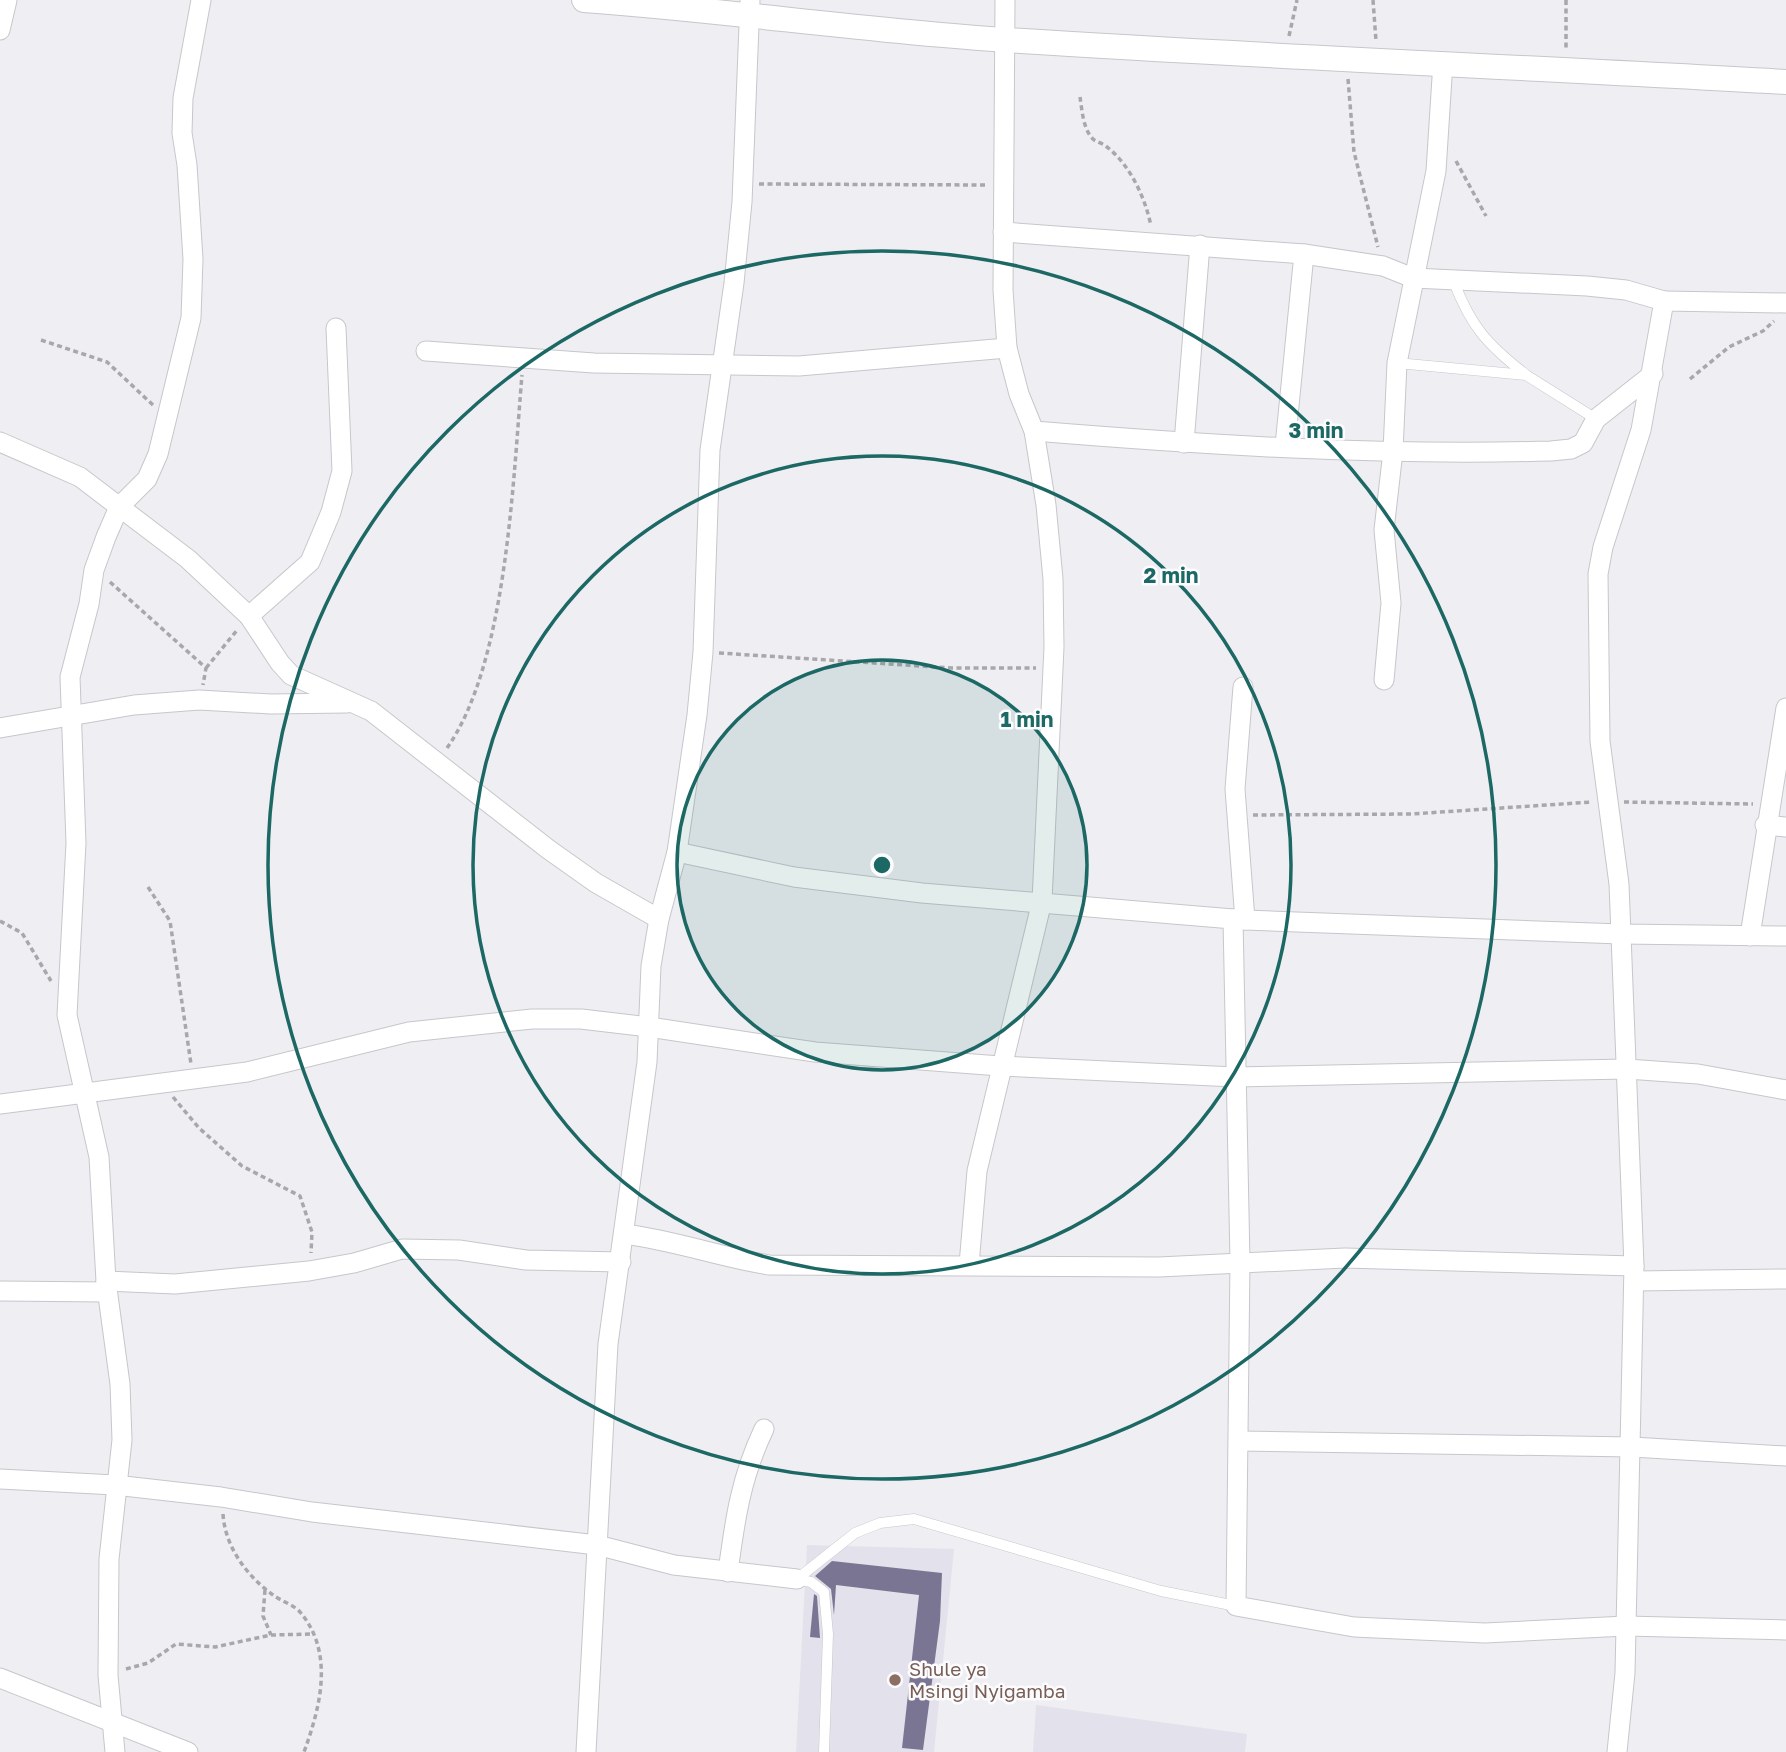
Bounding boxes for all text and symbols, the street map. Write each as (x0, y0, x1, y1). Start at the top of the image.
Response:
text: 3 min (1289, 417, 1343, 443)
text: 2 min (1144, 562, 1198, 588)
text: 1 min (1001, 706, 1053, 732)
centre of rings (870, 853, 894, 877)
place label: Shule ya Msingi Nyigamba (909, 1657, 1066, 1702)
marker: Shule ya Msingi Nyigamba (887, 1672, 903, 1688)

